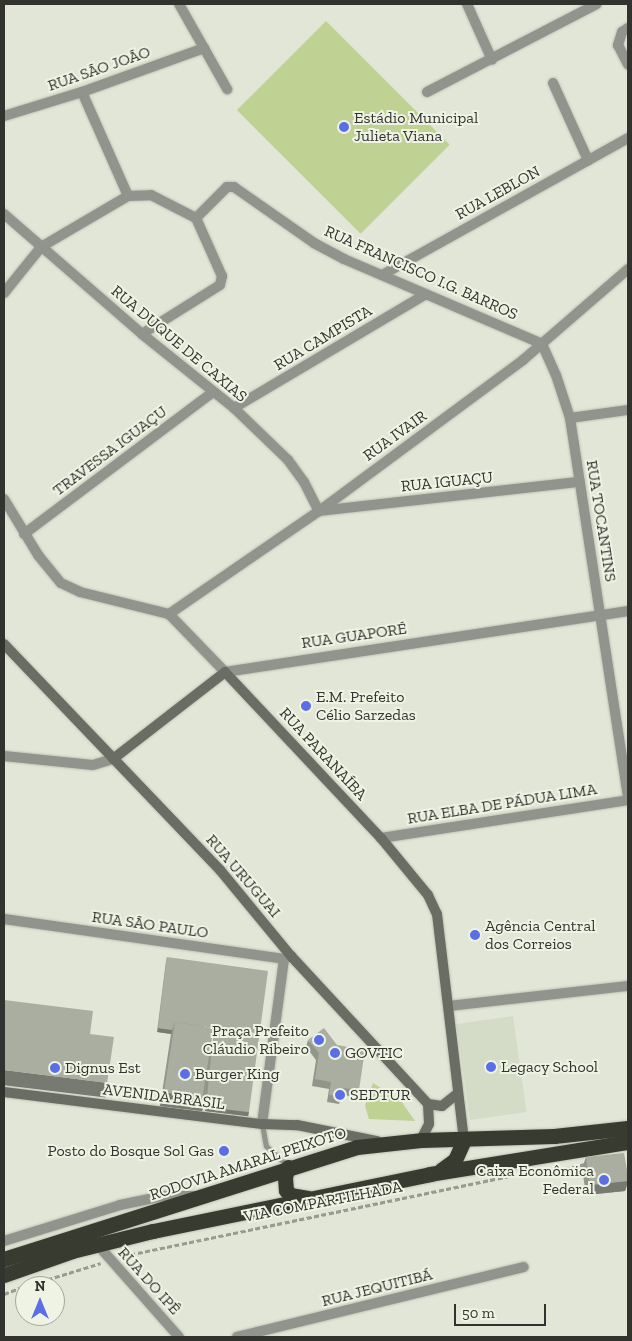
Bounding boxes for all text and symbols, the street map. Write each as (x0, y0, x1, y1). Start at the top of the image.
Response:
street label: RUA SÃO JOÃO (45, 42, 153, 96)
place label: Estádio Municipal Julieta Viana (354, 108, 478, 146)
marker: Estádio Municipal Julieta Viana (338, 121, 350, 133)
street label: RUA LEBLON (452, 162, 544, 224)
street label: RUA FRANCISCO I.G. BARROS (321, 221, 521, 325)
street label: RUA DUQUE DE CAXIAS (107, 281, 251, 407)
street label: RUA CAMPISTA (270, 301, 376, 375)
street label: TRAVESSA IGUAÇU (49, 402, 171, 500)
street label: RUA IVAIR (359, 406, 431, 466)
street label: RUA TOCANTINS (582, 458, 620, 584)
street label: RUA IGUAÇU (400, 468, 494, 496)
street label: RUA GUAPORÉ (300, 619, 408, 653)
place label: E.M. Prefeito Célio Sarzedas (316, 687, 416, 725)
marker: E.M. Prefeito Célio Sarzedas (300, 700, 312, 712)
street label: RUA PARANAÍBA (275, 704, 371, 804)
street label: RUA ELBA DE PÁDUA LIMA (405, 779, 599, 829)
street label: RUA URUGUAI (202, 830, 284, 922)
street label: RUA SÃO PAULO (90, 907, 210, 943)
place label: Agência Central dos Correios (485, 916, 595, 954)
marker: Agência Central dos Correios (469, 929, 481, 941)
place label: Praça Prefeito Cláudio Ribeiro (203, 1021, 309, 1059)
marker: Praça Prefeito Cláudio Ribeiro (313, 1034, 325, 1046)
place label: GOVTIC (345, 1043, 403, 1063)
marker: GOVTIC (329, 1047, 341, 1059)
place label: Legacy School (501, 1057, 598, 1077)
place label: Dignus Est (65, 1058, 141, 1078)
marker: Legacy School (485, 1061, 497, 1073)
marker: Dignus Est (49, 1062, 61, 1074)
place label: Burger King (195, 1064, 280, 1084)
marker: Burger King (179, 1068, 191, 1080)
street label: AVENIDA BRASIL (102, 1080, 226, 1114)
place label: SEDTUR (350, 1085, 410, 1105)
marker: SEDTUR (334, 1089, 346, 1101)
street label: RODOVIA AMARAL PEIXOTO (147, 1123, 349, 1205)
place label: Posto do Bosque Sol Gas (48, 1141, 214, 1161)
marker: Posto do Bosque Sol Gas (218, 1145, 230, 1157)
place label: Caixa Econômica Federal (476, 1161, 594, 1199)
marker: Caixa Econômica Federal (598, 1174, 610, 1186)
street label: VIA COMPARTILHADA (242, 1177, 404, 1227)
street label: RUA DO IPÊ (114, 1243, 184, 1319)
street label: RUA JEQUITIBÁ (319, 1265, 435, 1311)
north arrow (15, 1276, 65, 1326)
text: N (35, 1278, 45, 1295)
scale bar (457, 1294, 550, 1326)
text: 50 m (462, 1304, 495, 1322)

